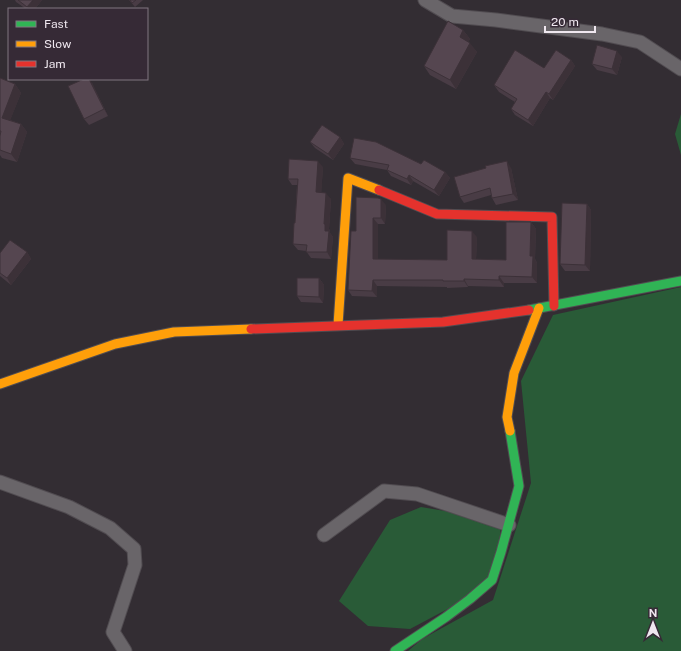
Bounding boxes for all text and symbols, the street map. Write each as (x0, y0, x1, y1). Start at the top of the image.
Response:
legend (8, 8, 148, 80)
scale bar (545, 8, 595, 34)
text: 20 m (551, 15, 579, 29)
text: Fast (44, 17, 69, 31)
text: Slow (44, 37, 72, 51)
text: Jam (44, 57, 66, 71)
north arrow (633, 603, 673, 643)
text: N (649, 607, 657, 619)

